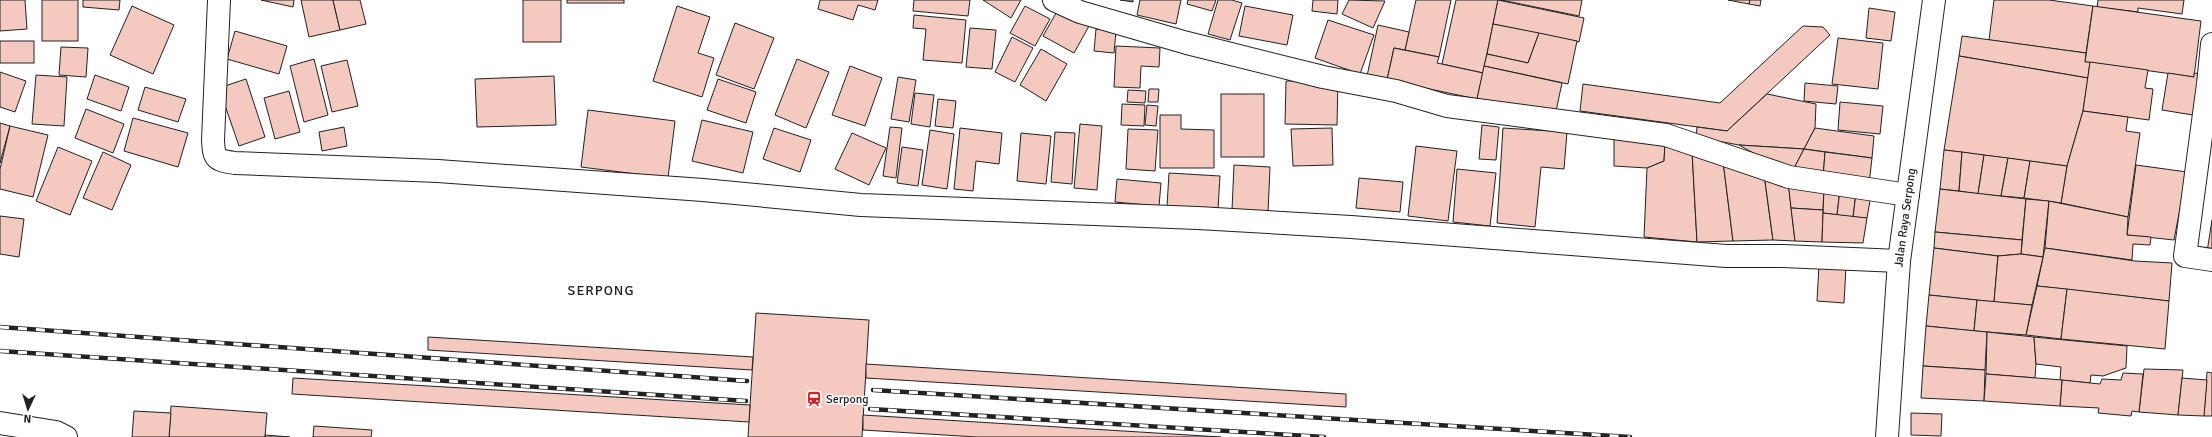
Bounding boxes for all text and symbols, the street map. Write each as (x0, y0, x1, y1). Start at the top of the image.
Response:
street label: Jalan Raya Serpong (1891, 167, 1919, 268)
district label: SERPONG (568, 282, 634, 299)
north arrow (8, 389, 48, 429)
station icon: Serpong (805, 390, 823, 408)
place label: Serpong (826, 392, 869, 407)
text: N (23, 412, 32, 425)

